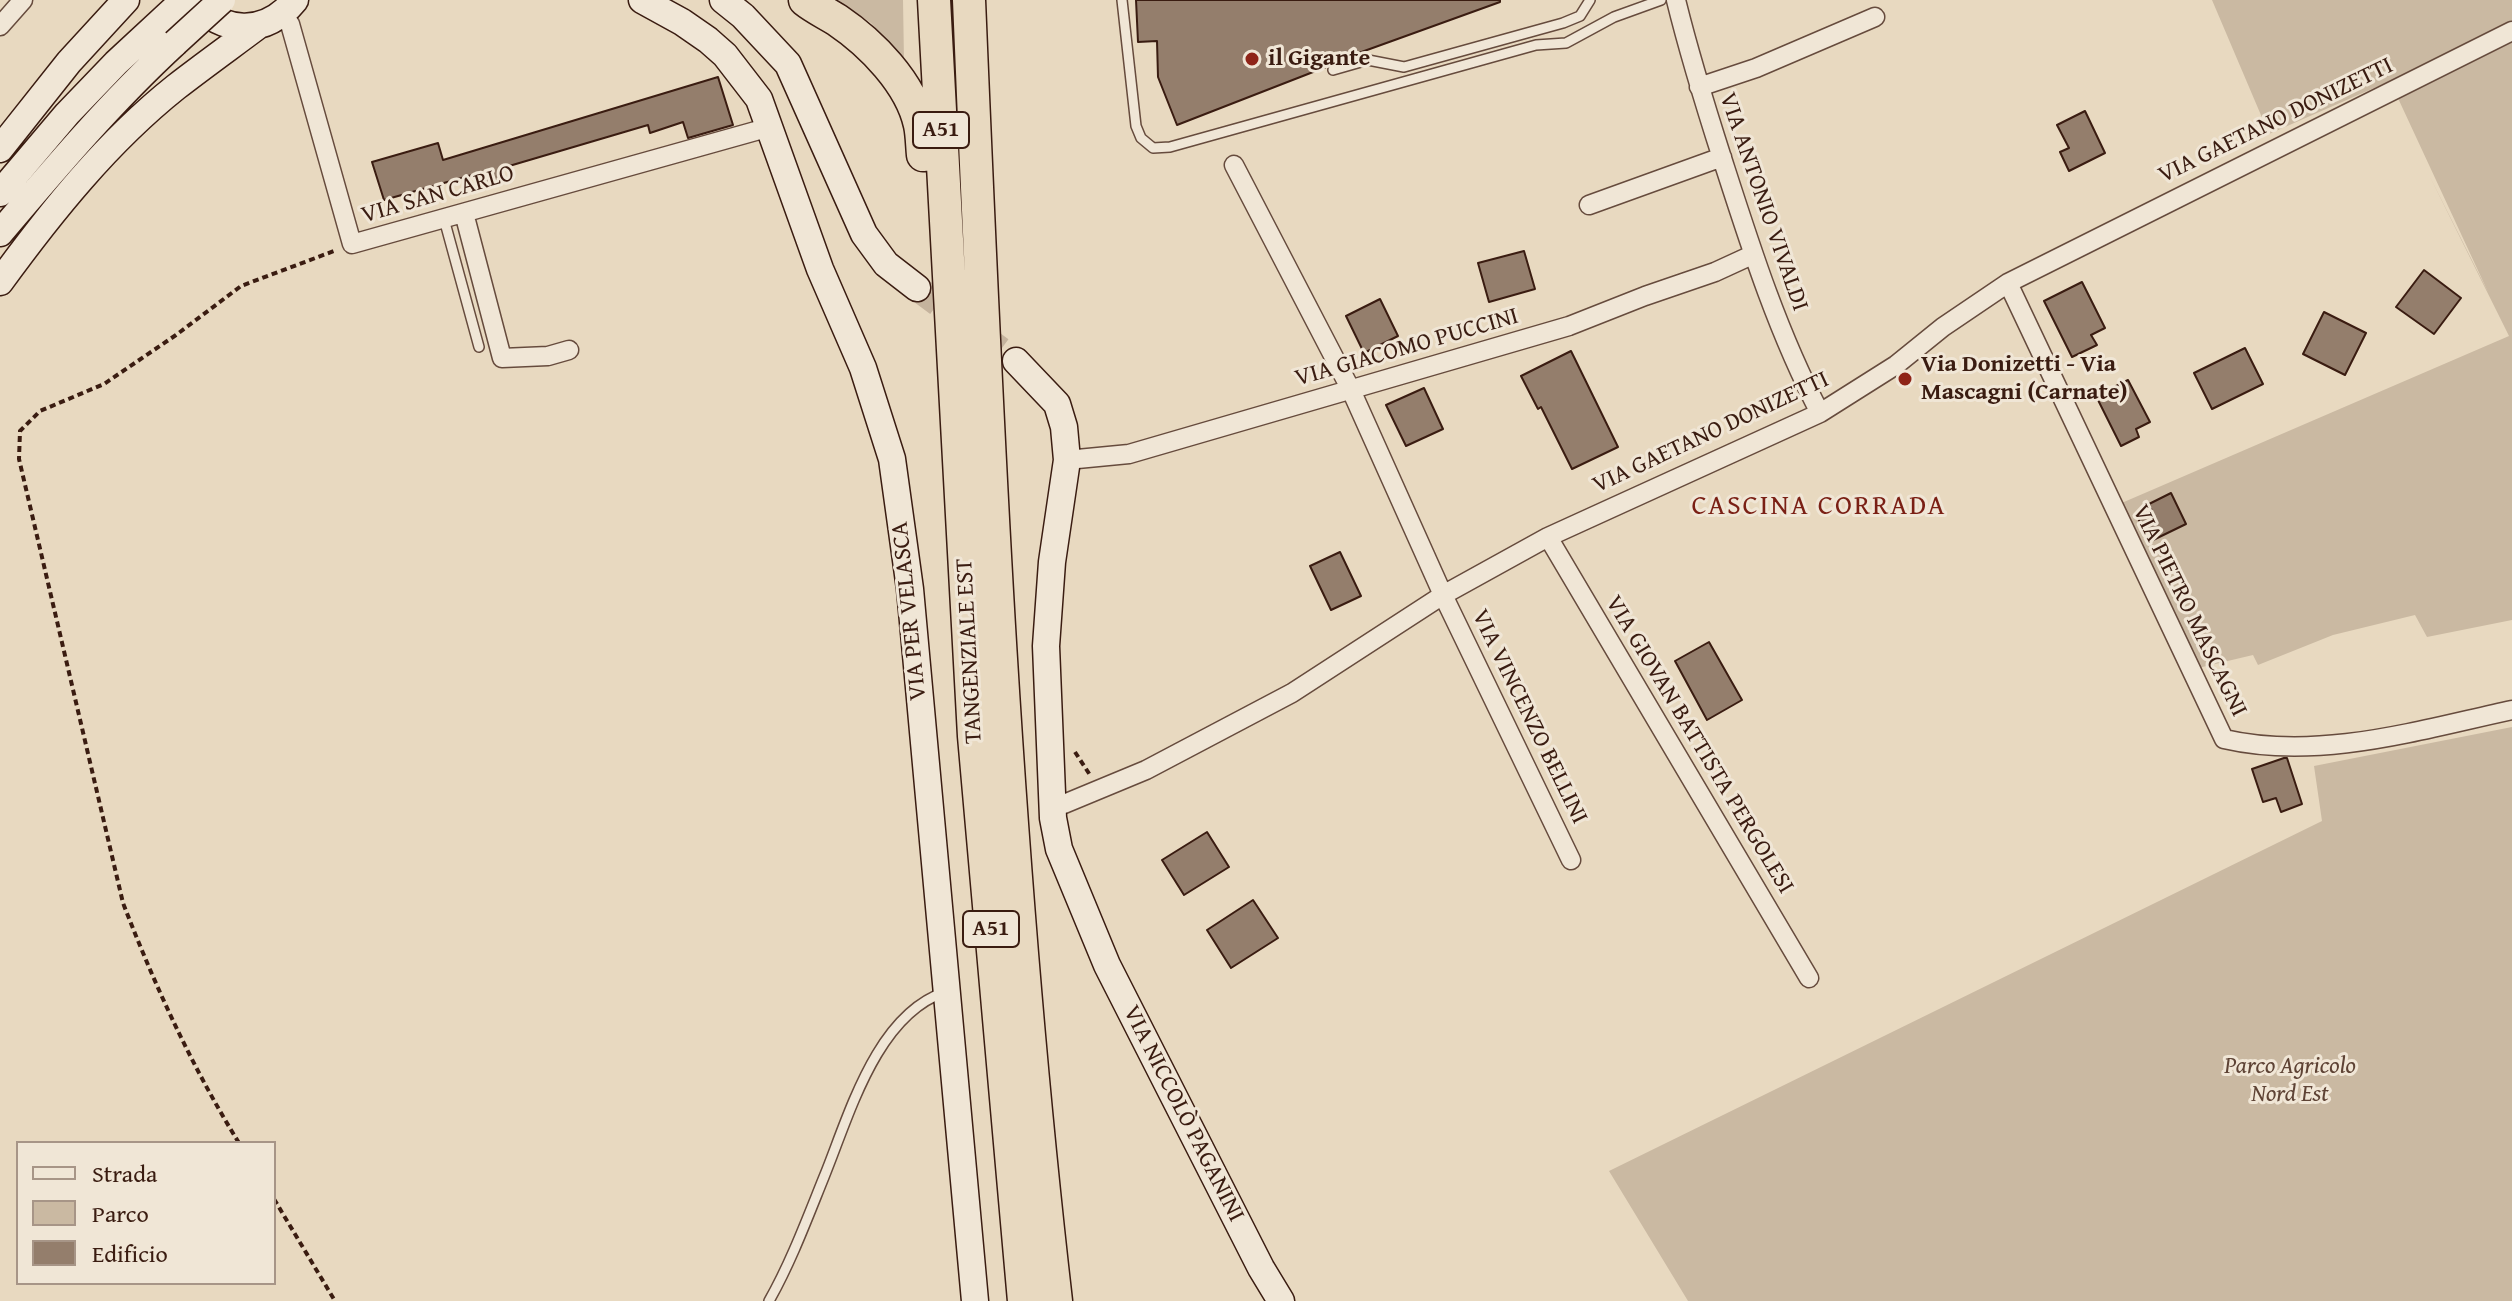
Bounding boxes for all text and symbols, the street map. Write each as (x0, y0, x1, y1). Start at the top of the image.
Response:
place label: il Gigante (1268, 45, 1370, 73)
marker: il Gigante (1243, 50, 1261, 68)
street label: VIA GAETANO DONIZETTI (2154, 52, 2398, 190)
street label: VIA ANTONIO VIVALDI (1712, 89, 1814, 315)
road number: A51 (913, 112, 969, 148)
street label: VIA SAN CARLO (358, 159, 518, 231)
street label: VIA GIACOMO PUCCINI (1292, 302, 1522, 394)
place label: Via Donizetti - Via Mascagni (Carnate) (1921, 351, 2128, 407)
street label: VIA GAETANO DONIZETTI (1588, 366, 1834, 500)
marker: Via Donizetti - Via Mascagni (Carnate) (1896, 370, 1914, 388)
district label: CASCINA CORRADA (1692, 490, 1946, 524)
street label: VIA PIETRO MASCAGNI (2125, 500, 2253, 722)
street label: VIA PER VELASCA (886, 520, 934, 702)
street label: TANGENZIALE EST (951, 558, 989, 744)
street label: VIA GIOVAN BATTISTA PERGOLESI (1598, 591, 1800, 899)
street label: VIA VINCENZO BELLINI (1465, 605, 1593, 829)
road number: A51 (963, 911, 1019, 947)
street label: VIA NICCOLÒ PAGANINI (1116, 1001, 1250, 1227)
park label: Parco Agricolo Nord Est (2224, 1053, 2356, 1109)
legend (16, 1141, 276, 1285)
text: Strada (92, 1156, 157, 1191)
text: Parco (92, 1196, 149, 1231)
text: Edificio (92, 1236, 168, 1271)

